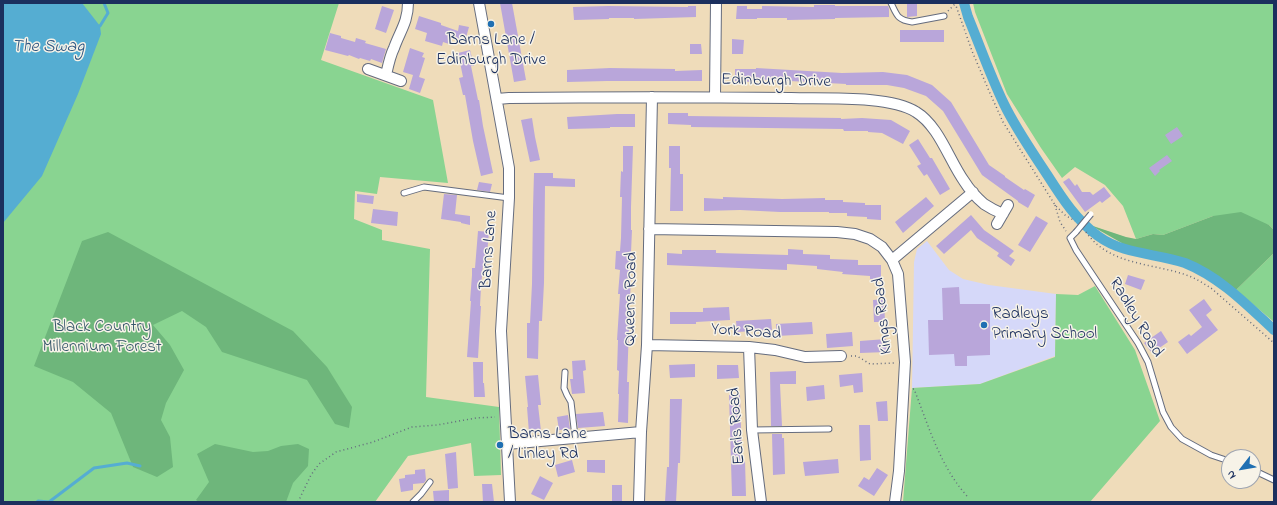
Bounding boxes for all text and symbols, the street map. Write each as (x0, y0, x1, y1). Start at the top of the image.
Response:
marker: Barns Lane / Edinburgh Drive (486, 19, 496, 29)
place label: Barns Lane / Edinburgh Drive (436, 31, 546, 71)
water label: The Swag (12, 37, 84, 59)
street label: Edinburgh Drive (721, 71, 831, 93)
street label: Barns Lane (477, 210, 503, 290)
street label: Queens Road (621, 252, 643, 346)
street label: Radley Road (1103, 274, 1167, 362)
street label: Kings Road (870, 277, 898, 355)
place label: Radleys Primary School (992, 305, 1097, 345)
park label: Black Country Millennium Forest (42, 318, 162, 358)
street label: York Road (710, 320, 782, 346)
marker: Radleys Primary School (979, 320, 989, 330)
street label: Earls Road (725, 387, 751, 465)
place label: Barns Lane / Linley Rd (508, 425, 587, 465)
marker: Barns Lane / Linley Rd (495, 440, 505, 450)
north arrow (1221, 449, 1261, 489)
text: N (1223, 467, 1240, 482)

